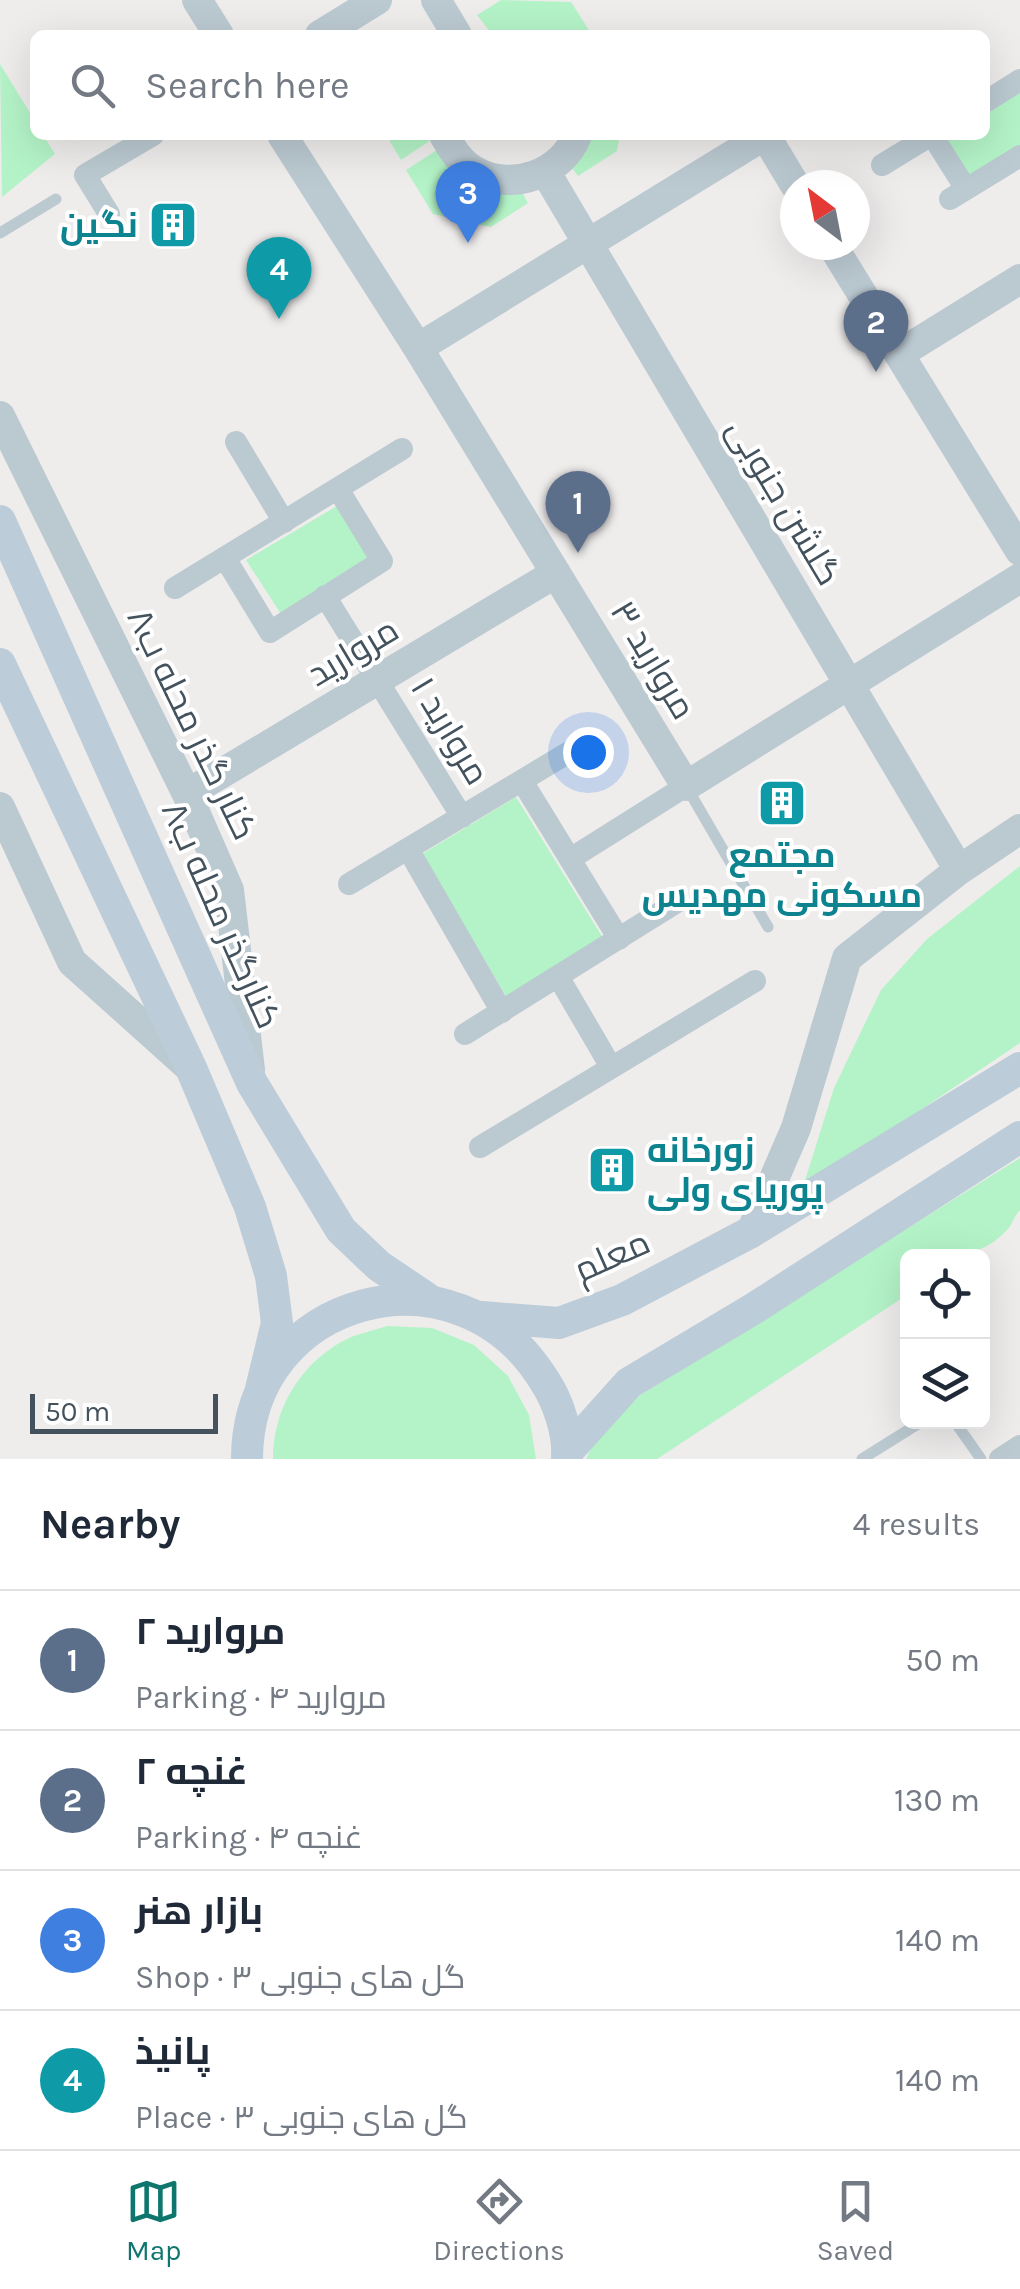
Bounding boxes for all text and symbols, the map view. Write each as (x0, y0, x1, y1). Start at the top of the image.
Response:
search box (30, 30, 990, 140)
icon: search (65, 58, 120, 113)
text: Search here (145, 63, 349, 108)
pin: 3 (436, 160, 500, 243)
north arrow (780, 170, 870, 260)
building icon: نگین (147, 199, 199, 251)
place label: نگین (60, 205, 138, 246)
pin: 4 (246, 236, 312, 319)
pin: 2 (844, 290, 908, 372)
street label: گلشن جنوبی (718, 411, 850, 593)
pin: 1 (546, 470, 610, 553)
street label: مروارید ۳ (602, 593, 704, 727)
street label: کنار گذر محله ب۸ (118, 602, 266, 846)
street label: مروارید (300, 609, 406, 695)
street label: مروارید ۱ (402, 670, 498, 792)
your location (563, 727, 614, 778)
building icon: مجتمع مسکونی مهدیس (756, 777, 808, 829)
street label: کنارگذر محله ب۸ (153, 795, 289, 1035)
place label: مجتمع مسکونی مهدیس (642, 835, 922, 917)
place label: زورخانه پوریای ولی (647, 1130, 824, 1215)
building icon: زورخانه پوریای ولی (586, 1144, 638, 1196)
street label: معلم (568, 1221, 657, 1293)
map controls (900, 1249, 990, 1429)
button: locate (900, 1249, 990, 1339)
button: layers (900, 1339, 990, 1429)
scale bar (30, 1389, 218, 1434)
text: 50 m (45, 1395, 110, 1428)
text: Nearby (40, 1499, 180, 1549)
text: 4 results (853, 1506, 980, 1543)
text: مروارید ۲ (135, 1609, 285, 1654)
text: 1 (67, 1642, 78, 1679)
text: 50 m (905, 1642, 980, 1679)
text: Parking · مروارید ۴ (135, 1679, 387, 1716)
text: غنچه ۲ (135, 1749, 248, 1794)
text: 2 (63, 1782, 82, 1819)
text: 130 m (894, 1782, 980, 1819)
text: Parking · غنچه ۴ (135, 1819, 363, 1856)
text: بازار هنر (135, 1889, 263, 1934)
text: 3 (63, 1922, 82, 1959)
text: 140 m (895, 1922, 980, 1959)
text: Shop · گل های جنوبی ۳ (135, 1959, 465, 1996)
text: پانیذ (135, 2029, 210, 2074)
text: 4 (63, 2062, 82, 2099)
text: 140 m (895, 2062, 980, 2099)
text: Place · گل های جنوبی ۳ (135, 2099, 468, 2136)
tab: Map (126, 2174, 181, 2267)
tab: Directions (433, 2174, 565, 2267)
tab: Saved (817, 2174, 894, 2267)

